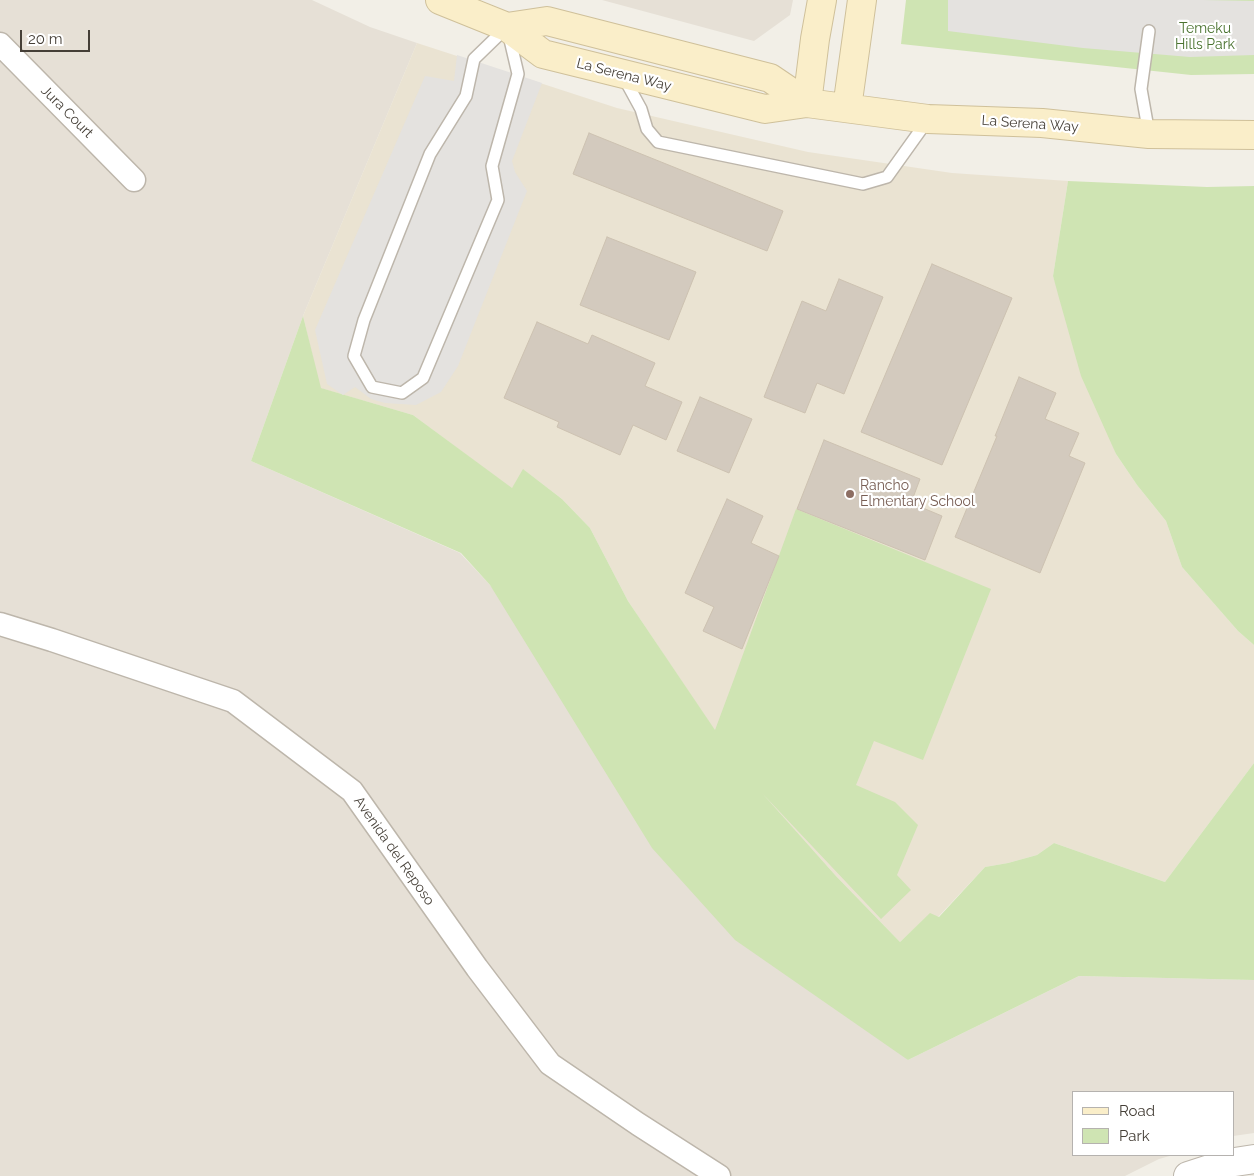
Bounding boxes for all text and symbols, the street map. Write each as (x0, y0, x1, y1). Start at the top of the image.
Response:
scale bar (22, 20, 92, 52)
park label: Temeku Hills Park (1175, 21, 1235, 54)
text: 20 m (28, 30, 63, 48)
street label: La Serena Way (575, 55, 673, 95)
street label: Jura Court (37, 82, 97, 142)
street label: La Serena Way (981, 112, 1079, 136)
place label: Rancho Elmentary School (860, 478, 975, 511)
marker: Rancho Elmentary School (844, 488, 856, 500)
street label: Avenida del Reposo (350, 793, 438, 909)
legend (1072, 1091, 1234, 1156)
text: Road (1119, 1102, 1155, 1120)
text: Park (1119, 1127, 1150, 1145)

